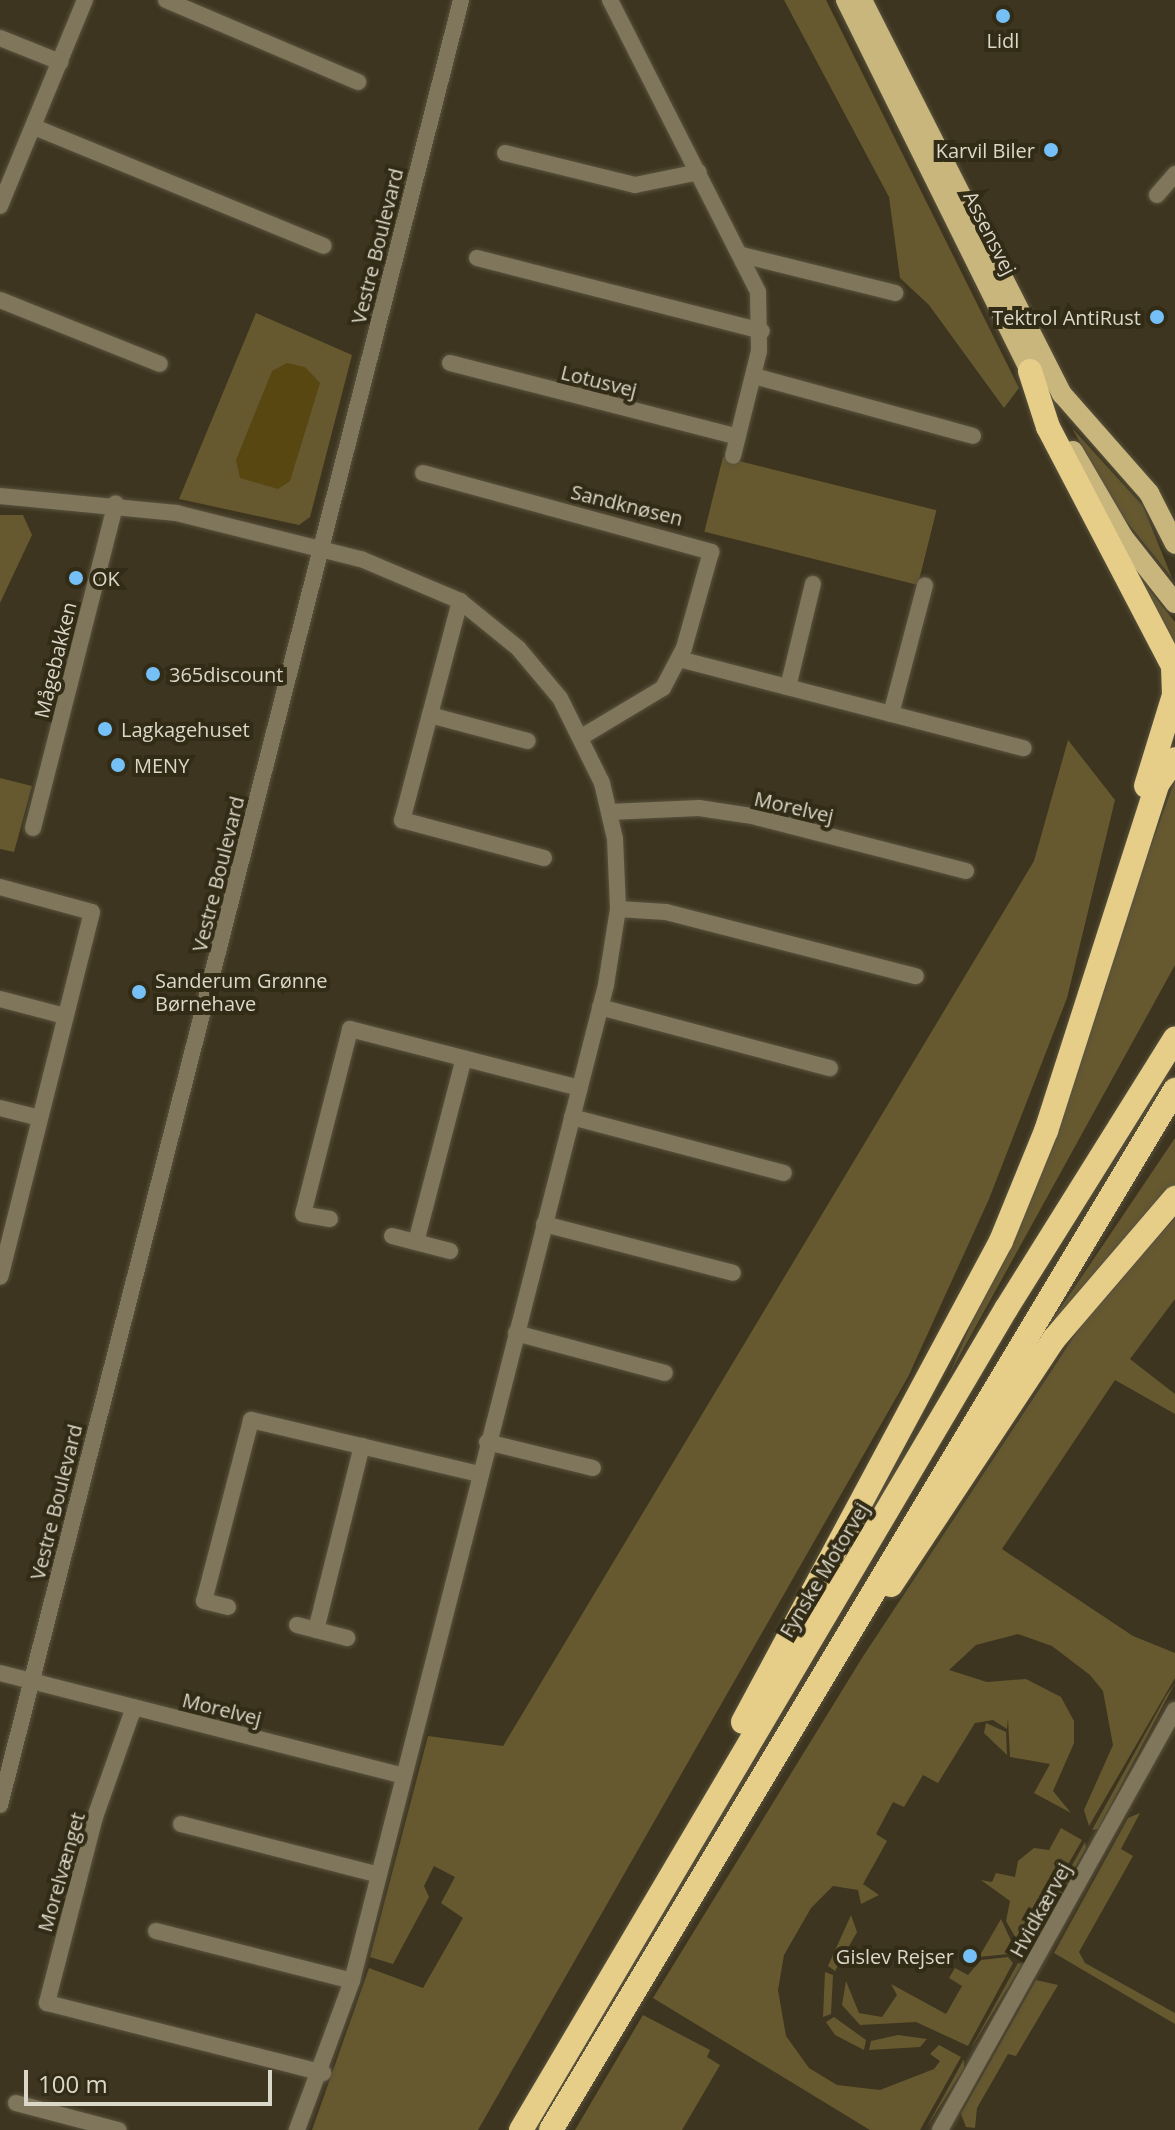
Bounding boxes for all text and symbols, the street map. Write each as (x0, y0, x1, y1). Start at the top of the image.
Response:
marker: Lidl (994, 7, 1012, 25)
place label: Lidl (987, 28, 1019, 52)
place label: Karvil Biler (936, 138, 1035, 162)
marker: Karvil Biler (1042, 141, 1060, 159)
street label: Vestre Boulevard (346, 166, 408, 326)
street label: Assensvej (959, 187, 1021, 279)
place label: Tektrol AntiRust (992, 305, 1141, 329)
marker: Tektrol AntiRust (1148, 308, 1166, 326)
street label: Lotusvej (558, 360, 640, 402)
street label: Sandknøsen (569, 480, 685, 530)
place label: OK (92, 566, 120, 590)
marker: OK (67, 569, 85, 587)
street label: Mågebakken (29, 599, 81, 721)
place label: 365discount (169, 662, 283, 686)
marker: 365discount (144, 665, 162, 683)
place label: Lagkagehuset (121, 717, 250, 741)
marker: Lagkagehuset (96, 720, 114, 738)
place label: MENY (134, 753, 189, 777)
marker: MENY (109, 756, 127, 774)
street label: Morelvej (752, 786, 836, 828)
street label: Vestre Boulevard (187, 794, 249, 954)
place label: Sanderum Grønne Børnehave (155, 968, 327, 1015)
marker: Sanderum Grønne Børnehave (130, 983, 148, 1001)
street label: Vestre Boulevard (25, 1422, 87, 1582)
street label: Fynske Motorvej (774, 1498, 874, 1642)
street label: Morelvej (180, 1688, 264, 1730)
street label: Morelvænget (32, 1809, 90, 1935)
street label: Hvidkærvej (1004, 1859, 1076, 1961)
place label: Gislev Rejser (836, 1944, 954, 1968)
marker: Gislev Rejser (961, 1947, 979, 1965)
scale bar (28, 2054, 276, 2104)
text: 100 m (38, 2067, 108, 2100)

